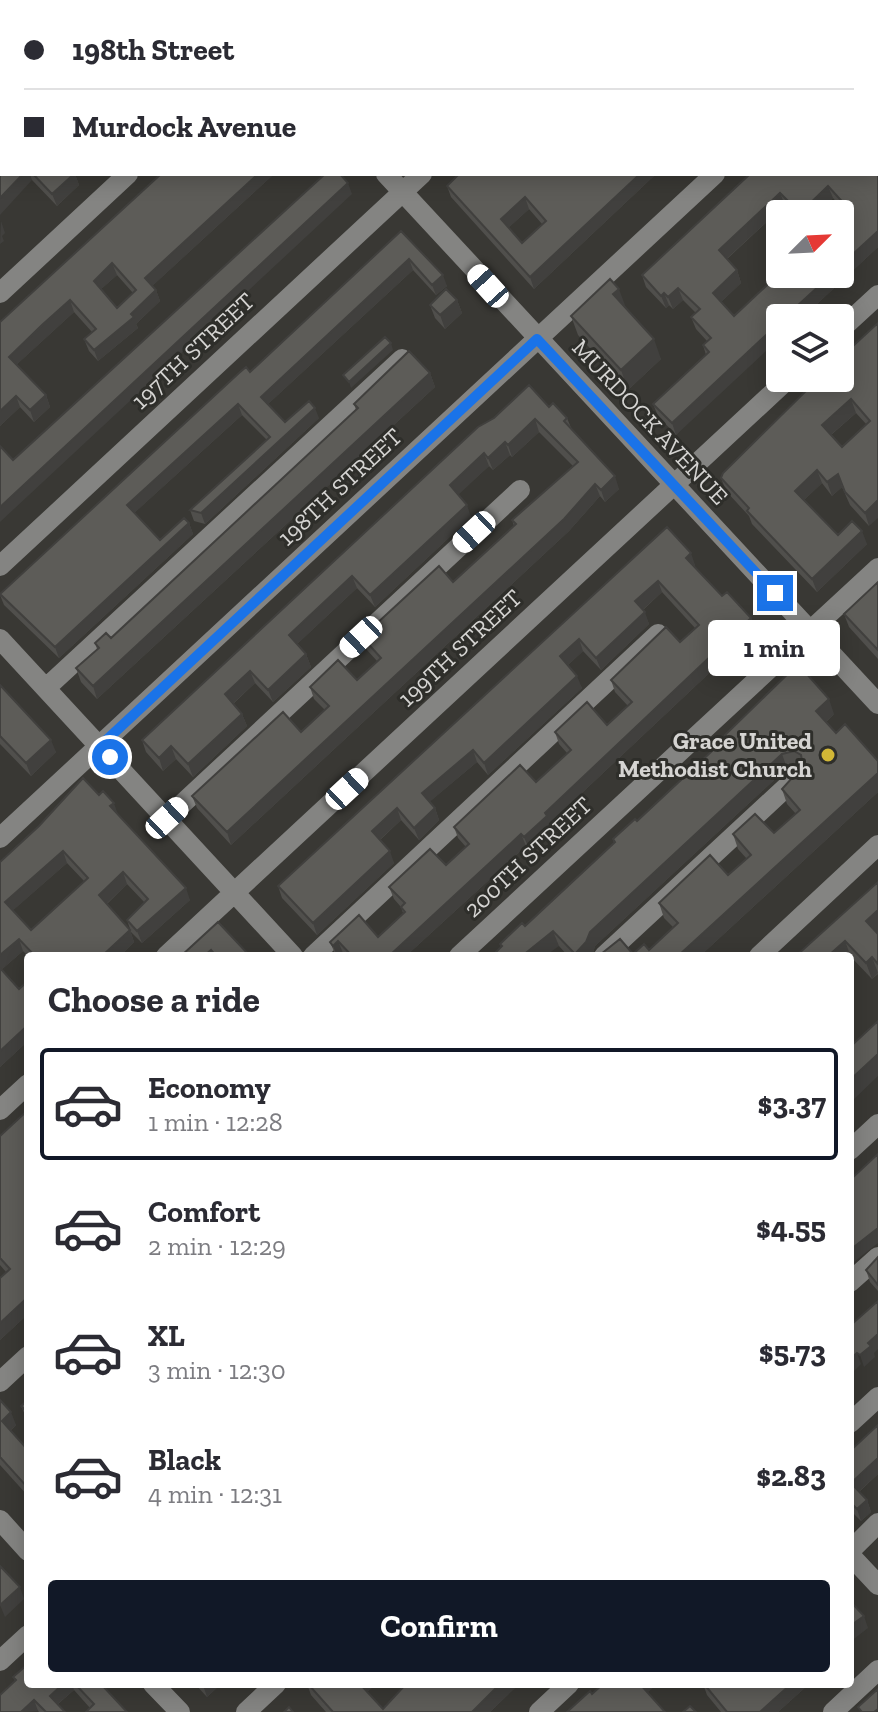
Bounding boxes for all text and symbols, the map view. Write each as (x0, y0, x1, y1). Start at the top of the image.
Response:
text: 198th Street (72, 32, 234, 68)
text: Murdock Avenue (72, 109, 296, 145)
north arrow (766, 200, 854, 288)
map controls (766, 200, 854, 392)
car (463, 260, 513, 312)
street label: 197TH STREET (125, 286, 260, 415)
button: layers (766, 304, 854, 392)
street label: MURDOCK AVENUE (566, 333, 734, 510)
street label: 198TH STREET (272, 422, 408, 551)
car (448, 507, 500, 557)
route end (757, 575, 793, 611)
street label: 199TH STREET (392, 583, 528, 712)
car (335, 612, 387, 662)
callout: 1 min (709, 621, 841, 677)
text: 1 min (743, 632, 805, 664)
place label: Grace United Methodist Church (618, 726, 812, 783)
route start (92, 739, 128, 775)
marker: Grace United Methodist Church (819, 746, 837, 764)
car (321, 764, 373, 814)
street label: 200TH STREET (458, 790, 598, 923)
car (141, 793, 193, 843)
text: Choose a ride (48, 978, 260, 1021)
icon: car (52, 1068, 124, 1140)
text: Economy (148, 1070, 271, 1106)
text: $3.37 (758, 1086, 826, 1122)
text: 1 min · 12:28 (148, 1106, 283, 1138)
icon: car (52, 1192, 124, 1264)
text: Comfort (148, 1194, 260, 1230)
text: $4.55 (756, 1210, 826, 1246)
text: 2 min · 12:29 (148, 1230, 286, 1262)
icon: car (52, 1316, 124, 1388)
text: XL (148, 1318, 185, 1354)
text: $5.73 (759, 1334, 826, 1370)
text: 3 min · 12:30 (148, 1354, 286, 1386)
icon: car (52, 1440, 124, 1512)
text: Black (148, 1442, 221, 1478)
text: $2.83 (756, 1458, 826, 1494)
text: 4 min · 12:31 (148, 1478, 282, 1510)
button: Confirm (48, 1580, 830, 1672)

